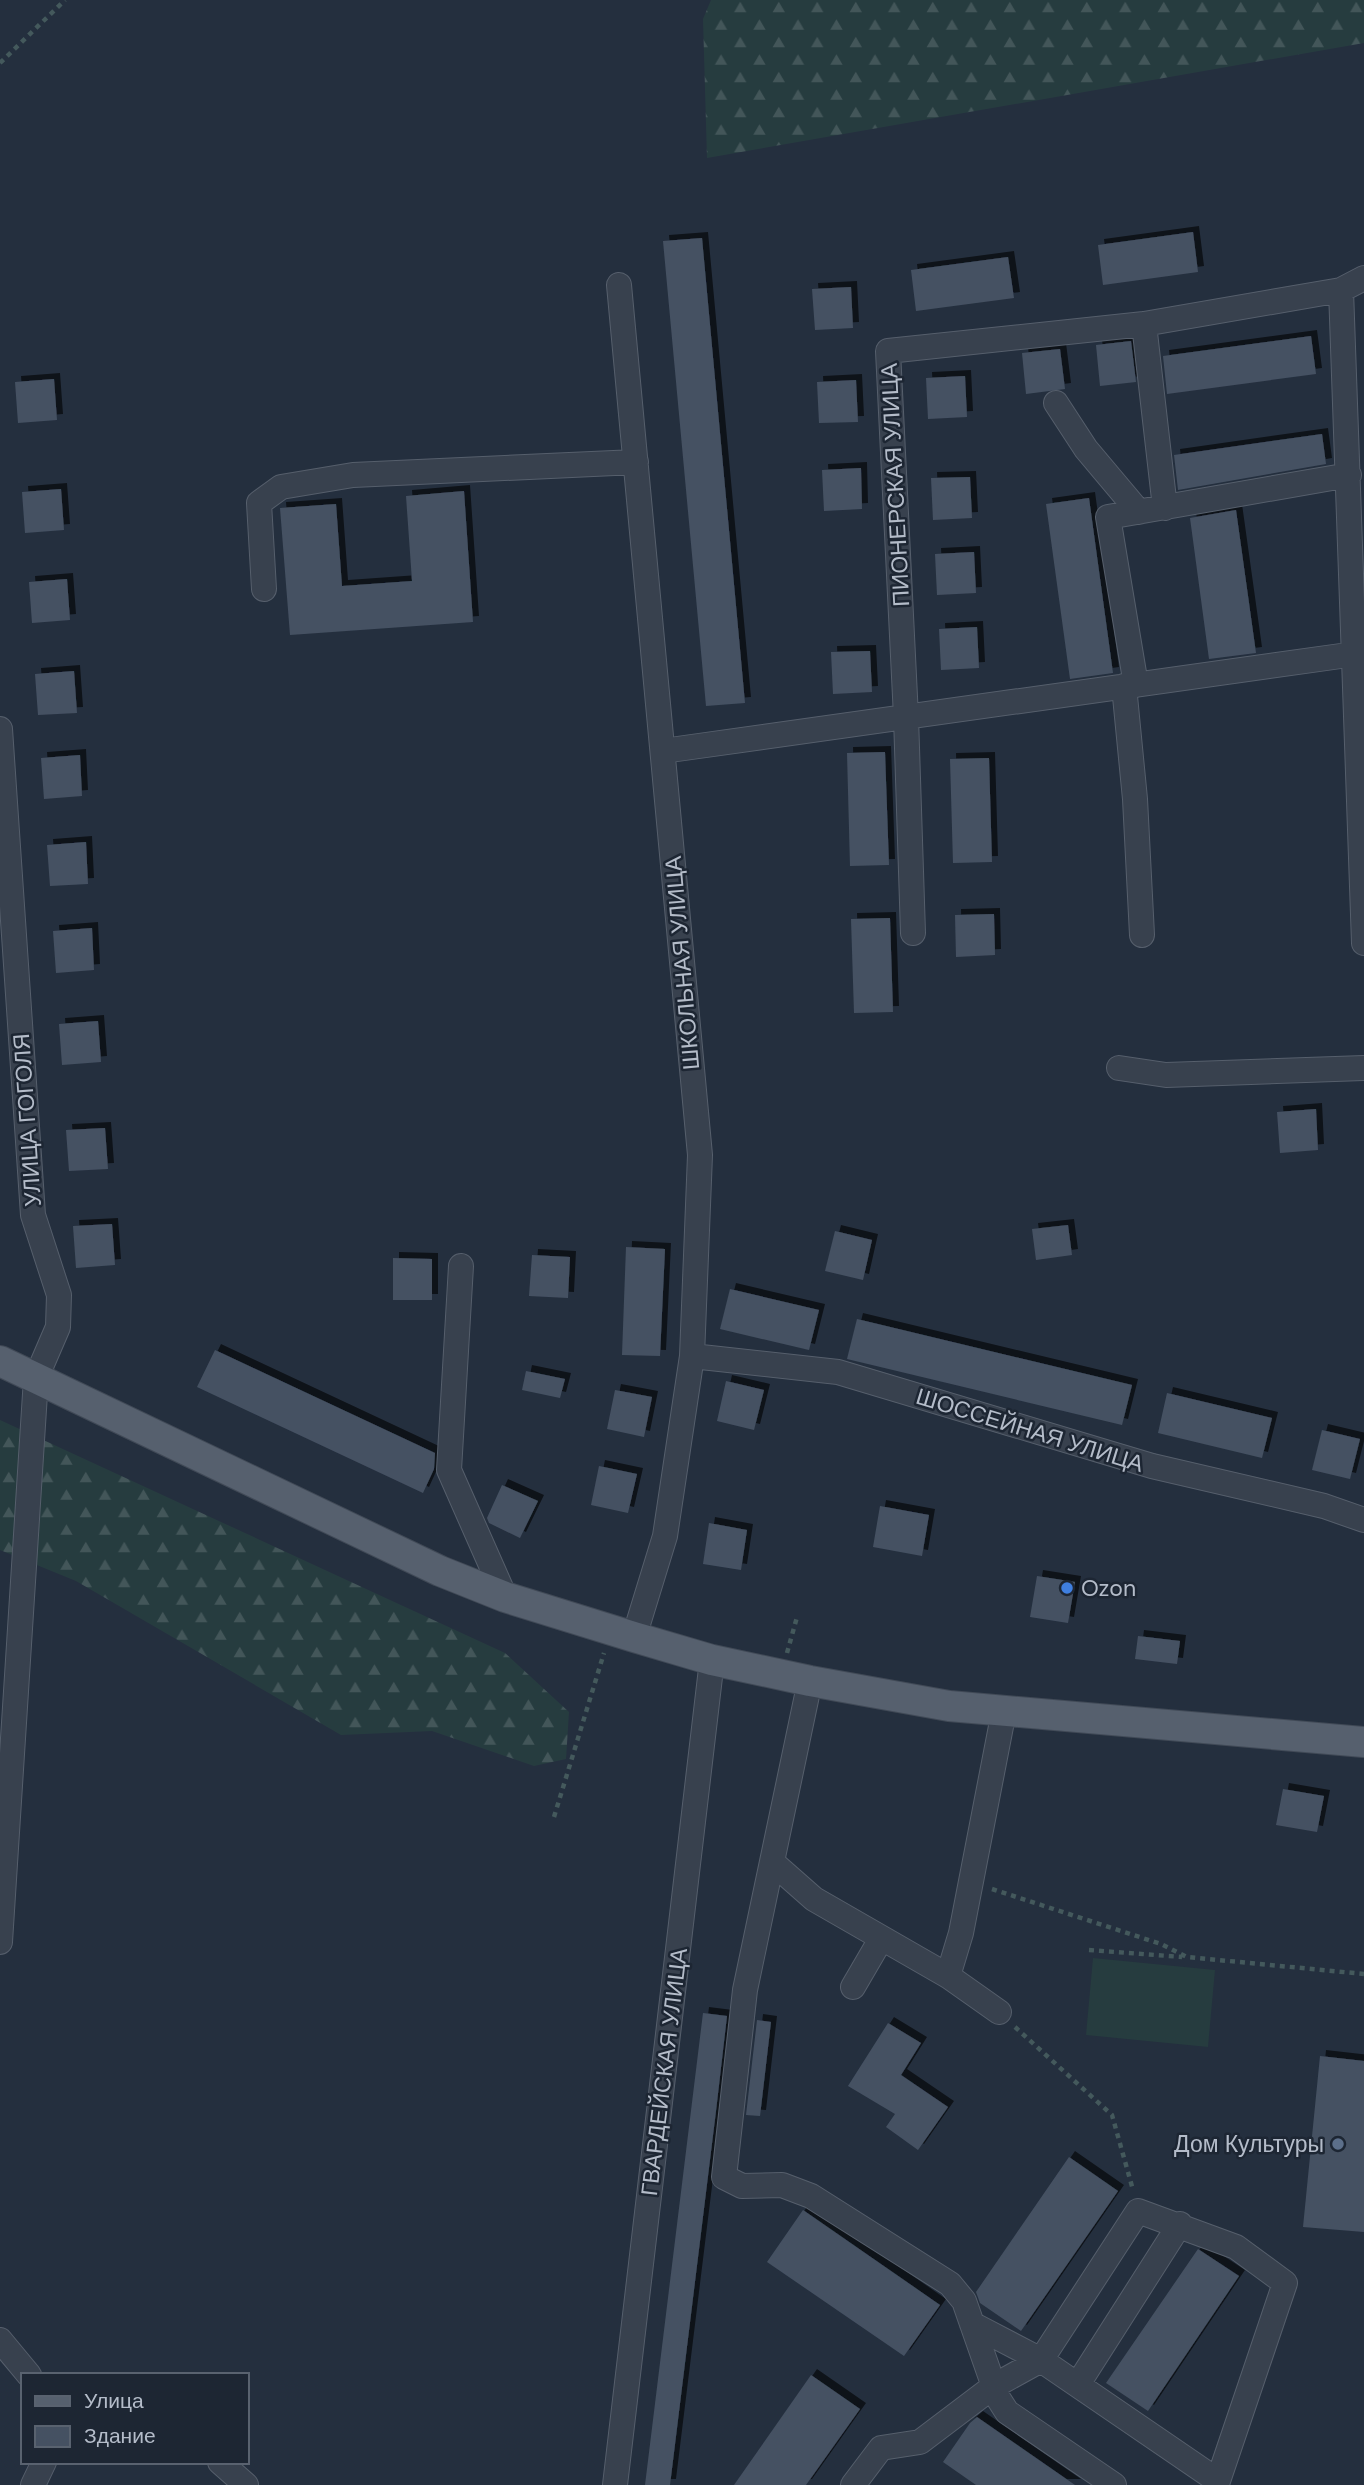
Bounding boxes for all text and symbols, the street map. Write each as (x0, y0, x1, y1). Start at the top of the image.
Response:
street label: ПИОНЕРСКАЯ УЛИЦА (874, 362, 916, 608)
street label: ШКОЛЬНАЯ УЛИЦА (658, 854, 706, 1071)
street label: УЛИЦА ГОГОЛЯ (6, 1032, 48, 1208)
street label: ШОССЕЙНАЯ УЛИЦА (912, 1381, 1148, 1479)
place label: Ozon (1081, 1573, 1136, 1603)
marker: Ozon (1059, 1580, 1075, 1596)
street label: ГВАРДЕЙСКАЯ УЛИЦА (634, 1946, 694, 2198)
place label: Дом Культуры (1174, 2129, 1324, 2159)
marker: Дом Культуры (1330, 2136, 1346, 2152)
legend (21, 2373, 248, 2464)
text: Улица (84, 2387, 144, 2415)
text: Здание (84, 2422, 156, 2450)

